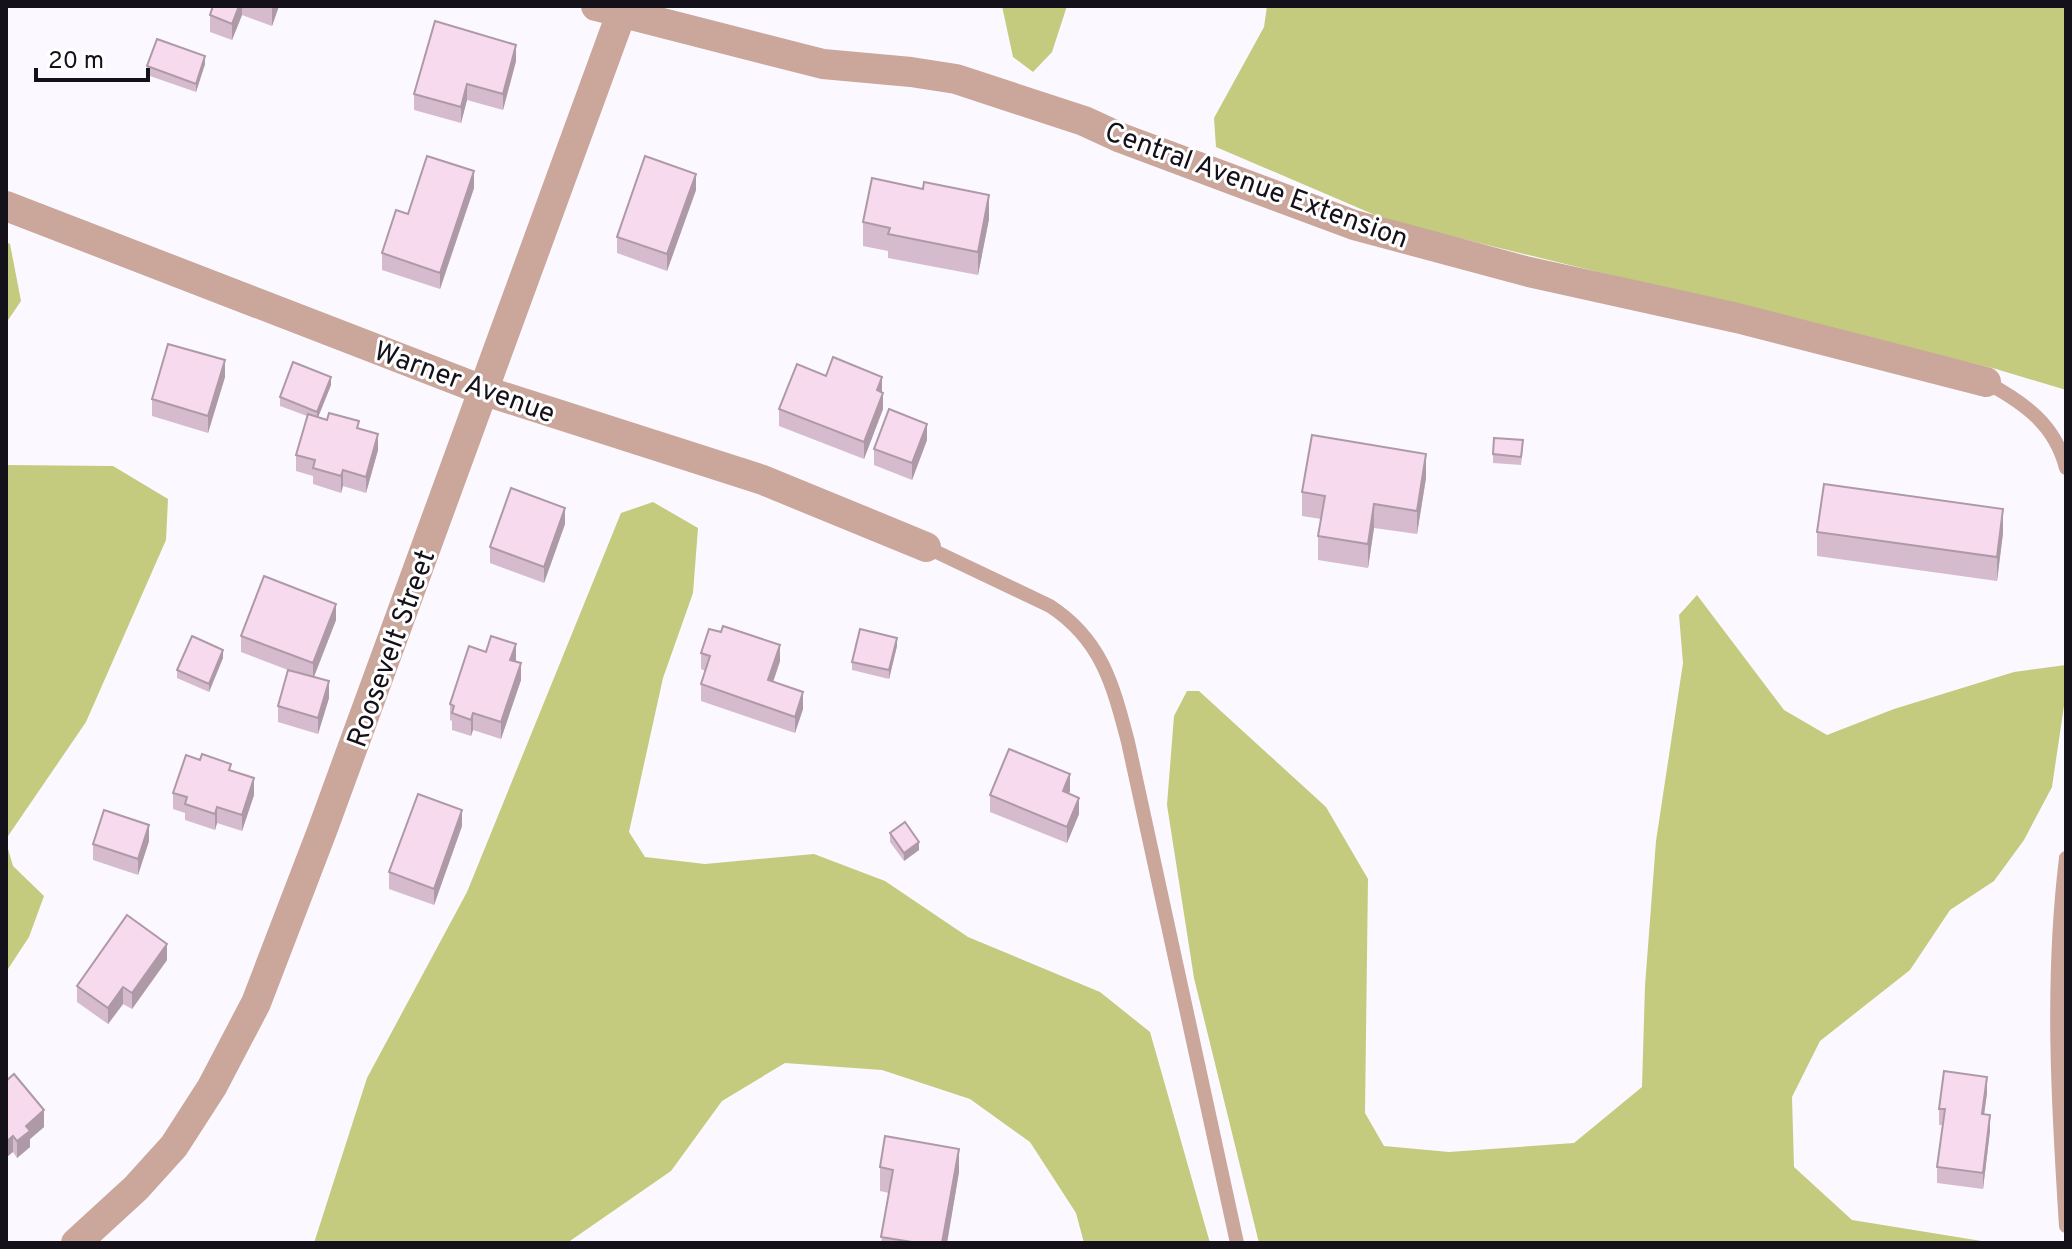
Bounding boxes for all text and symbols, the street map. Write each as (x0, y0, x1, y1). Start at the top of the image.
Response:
scale bar (36, 32, 148, 82)
text: 20 m (48, 47, 104, 77)
street label: Central Avenue Extension (1099, 115, 1413, 259)
street label: Warner Avenue (368, 334, 559, 433)
street label: Roosevelt Street (340, 545, 445, 753)

